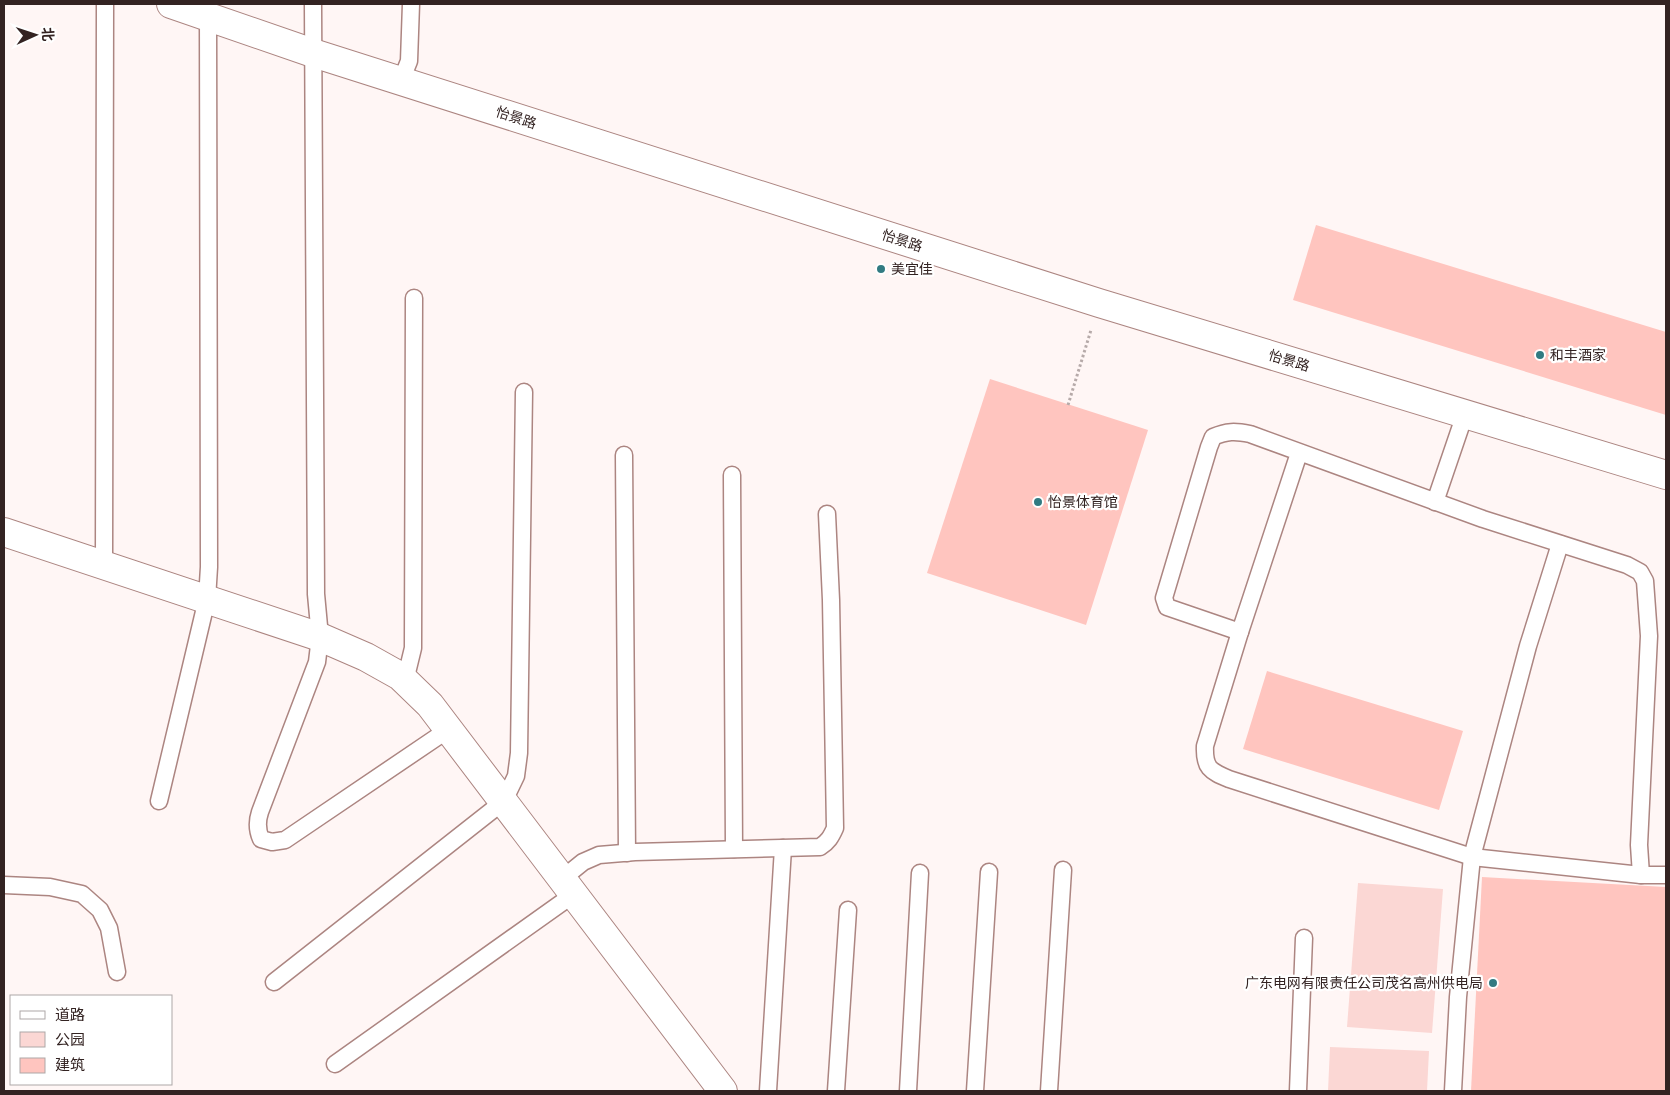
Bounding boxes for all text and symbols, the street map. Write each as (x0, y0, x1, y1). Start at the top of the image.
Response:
north arrow (10, 10, 60, 60)
text: 北 (39, 27, 56, 42)
street label: 怡景路 (493, 103, 539, 133)
street label: 怡景路 (879, 226, 925, 256)
place label: 美宜佳 (891, 261, 933, 278)
marker: 美宜佳 (875, 263, 887, 275)
street label: 怡景路 (1266, 347, 1312, 375)
place label: 和丰酒家 (1550, 347, 1606, 364)
marker: 和丰酒家 (1534, 349, 1546, 361)
place label: 怡景体育馆 (1048, 494, 1118, 511)
marker: 怡景体育馆 (1032, 496, 1044, 508)
place label: 广东电网有限责任公司茂名高州供电局 (1245, 975, 1483, 992)
marker: 广东电网有限责任公司茂名高州供电局 (1487, 977, 1499, 989)
legend (10, 995, 172, 1085)
text: 道路 (55, 1006, 85, 1024)
text: 公园 (55, 1031, 85, 1049)
text: 建筑 (55, 1056, 85, 1074)

